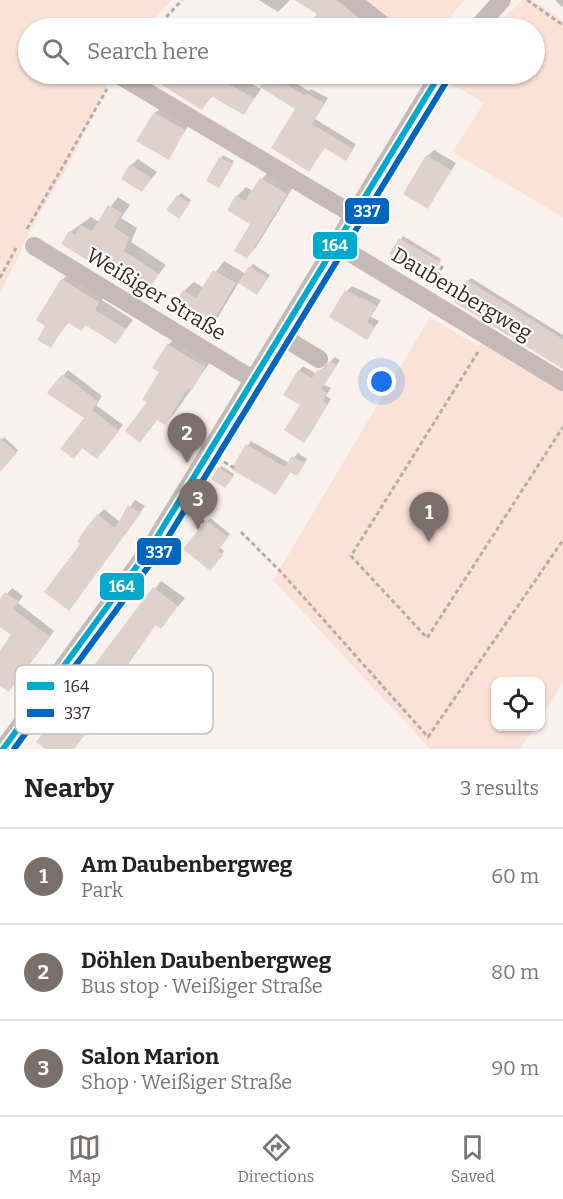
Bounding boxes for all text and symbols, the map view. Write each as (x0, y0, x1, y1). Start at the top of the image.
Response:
search box (18, 18, 545, 84)
icon: search (39, 35, 72, 68)
text: Search here (87, 38, 209, 65)
line badge: 337 (344, 197, 390, 225)
text: 337 (354, 202, 381, 221)
line badge: 164 (312, 231, 358, 260)
text: 164 (322, 236, 348, 255)
street label: Weißiger Straße (81, 242, 231, 346)
street label: Daubenbergweg (387, 242, 537, 346)
your location (367, 367, 396, 396)
pin: 2 (168, 414, 207, 463)
pin: 3 (178, 480, 218, 529)
pin: 1 (410, 492, 448, 542)
line badge: 337 (136, 537, 182, 566)
text: 337 (146, 543, 173, 562)
line badge: 164 (99, 572, 145, 601)
text: 164 (109, 577, 135, 596)
legend (15, 665, 213, 734)
text: 164 (64, 677, 90, 696)
map controls (491, 677, 545, 731)
button: locate (491, 677, 545, 731)
text: 337 (64, 704, 90, 723)
text: Nearby (24, 773, 114, 804)
text: 3 results (460, 776, 539, 800)
text: Am Daubenbergweg (81, 851, 292, 878)
text: 1 (39, 864, 48, 888)
text: 60 m (491, 864, 539, 888)
text: Park (81, 878, 123, 902)
text: Döhlen Daubenbergweg (81, 947, 331, 974)
text: 2 (38, 960, 49, 984)
text: 80 m (491, 960, 539, 984)
text: Bus stop · Weißiger Straße (81, 974, 323, 998)
text: Salon Marion (81, 1043, 219, 1070)
text: 3 (38, 1056, 49, 1080)
text: 90 m (491, 1056, 539, 1080)
text: Shop · Weißiger Straße (81, 1070, 292, 1094)
tab: Map (68, 1131, 101, 1186)
tab: Directions (238, 1131, 315, 1186)
tab: Saved (451, 1131, 495, 1186)

